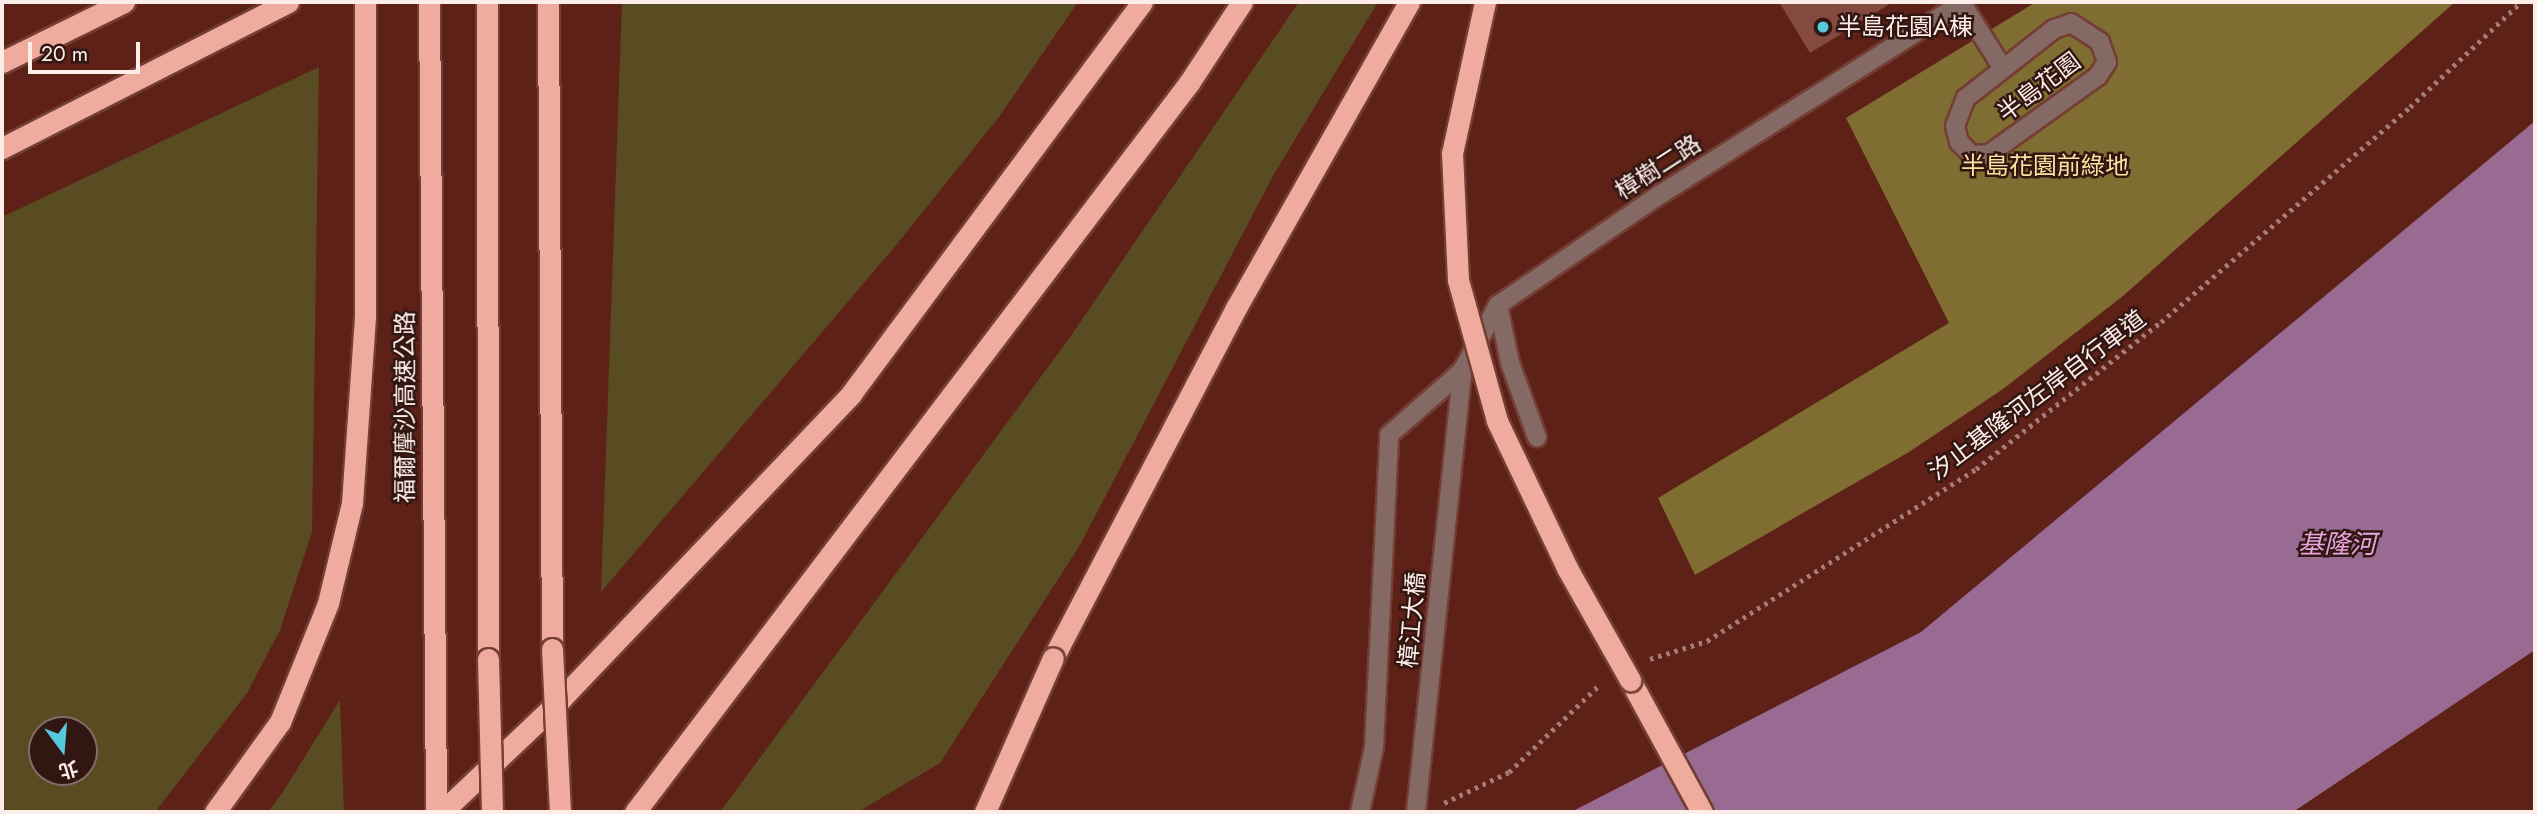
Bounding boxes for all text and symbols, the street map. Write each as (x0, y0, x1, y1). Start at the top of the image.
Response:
place label: 半島花園A棟 (1837, 13, 1973, 41)
marker: 半島花園A棟 (1815, 19, 1831, 35)
scale bar (32, 28, 144, 72)
text: 20 m (41, 39, 88, 69)
street label: 半島花園 (1992, 47, 2086, 127)
street label: 樟樹二路 (1610, 129, 1706, 205)
park label: 半島花園前綠地 (1961, 152, 2129, 180)
street label: 汐止基隆河左岸自行車道 (1923, 304, 2151, 486)
street label: 福爾摩沙高速公路 (391, 311, 419, 503)
water label: 基隆河 (2298, 529, 2376, 561)
street label: 樟江大橋 (1393, 571, 1431, 669)
north arrow (28, 716, 98, 786)
text: 北 (56, 754, 81, 785)

